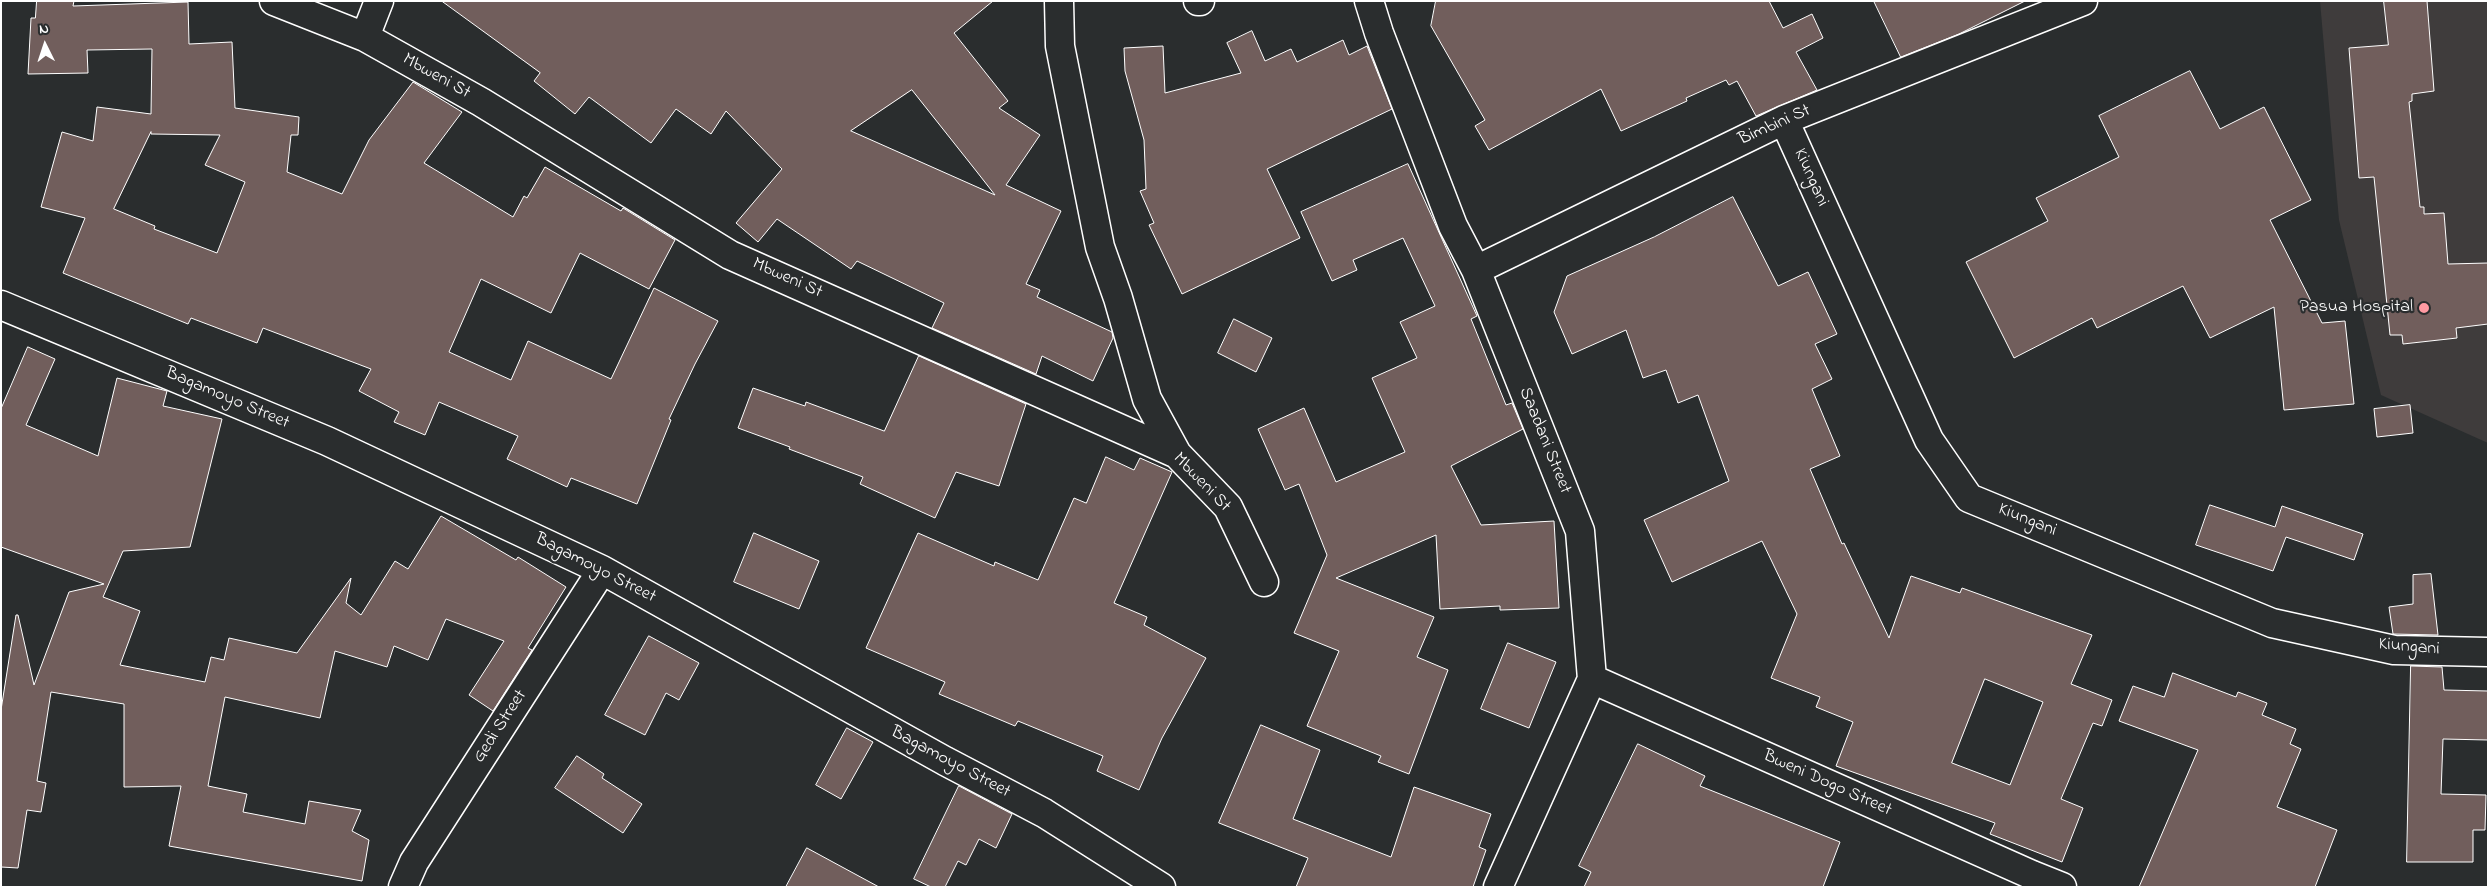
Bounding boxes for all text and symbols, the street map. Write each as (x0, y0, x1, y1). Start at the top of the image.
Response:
text: N (38, 19, 49, 40)
north arrow (20, 20, 70, 70)
street label: Mbweni St (398, 49, 474, 105)
street label: Bimbini St (1736, 101, 1814, 151)
street label: Kiungani (1788, 146, 1832, 210)
street label: Mbweni St (749, 254, 825, 304)
place label: Pasua Hospital (2300, 297, 2413, 319)
marker: Pasua Hospital (2417, 301, 2431, 315)
street label: Bagamoyo Street (162, 363, 292, 435)
street label: Saadani Street (1513, 385, 1575, 497)
street label: Mbweni St (1167, 449, 1235, 517)
street label: Kiungani (1995, 500, 2059, 542)
street label: Bagamoyo Street (531, 529, 659, 609)
street label: Kiungani (2378, 635, 2440, 661)
street label: Gedi Street (469, 686, 533, 768)
street label: Bagamoyo Street (886, 722, 1014, 804)
street label: Bweni Dogo Street (1759, 746, 1895, 822)

